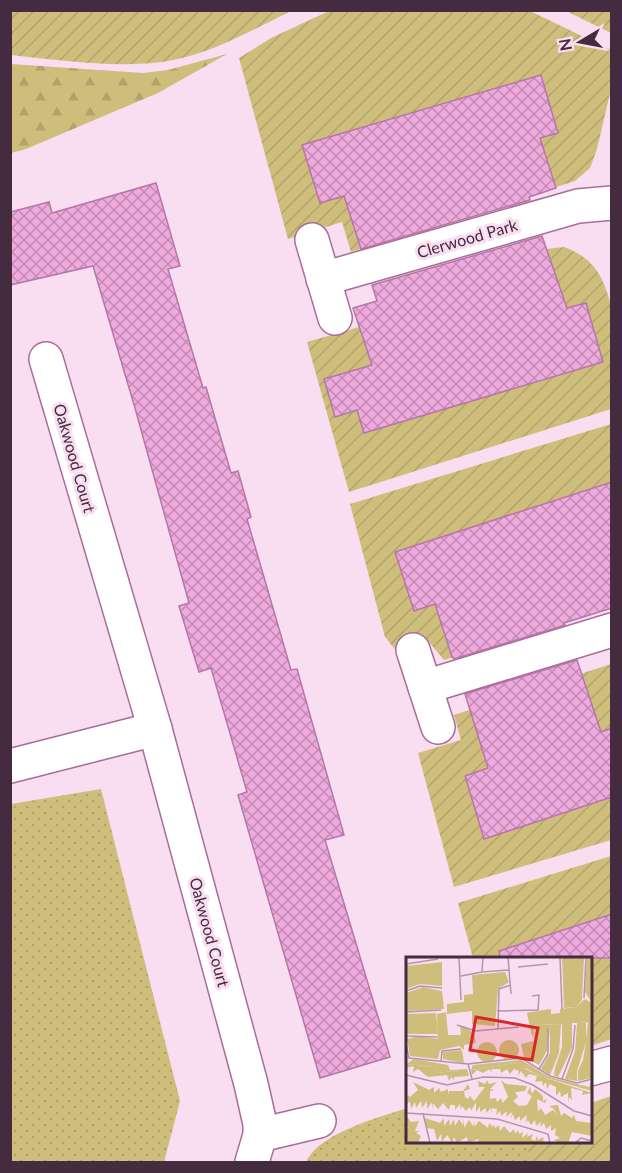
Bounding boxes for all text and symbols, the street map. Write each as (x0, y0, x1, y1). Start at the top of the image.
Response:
north arrow (550, 12, 610, 72)
text: N (554, 37, 575, 52)
street label: Clerwood Park (415, 214, 520, 261)
street label: Oakwood Court (50, 401, 100, 515)
street label: Oakwood Court (186, 875, 234, 989)
inset map (406, 957, 592, 1143)

